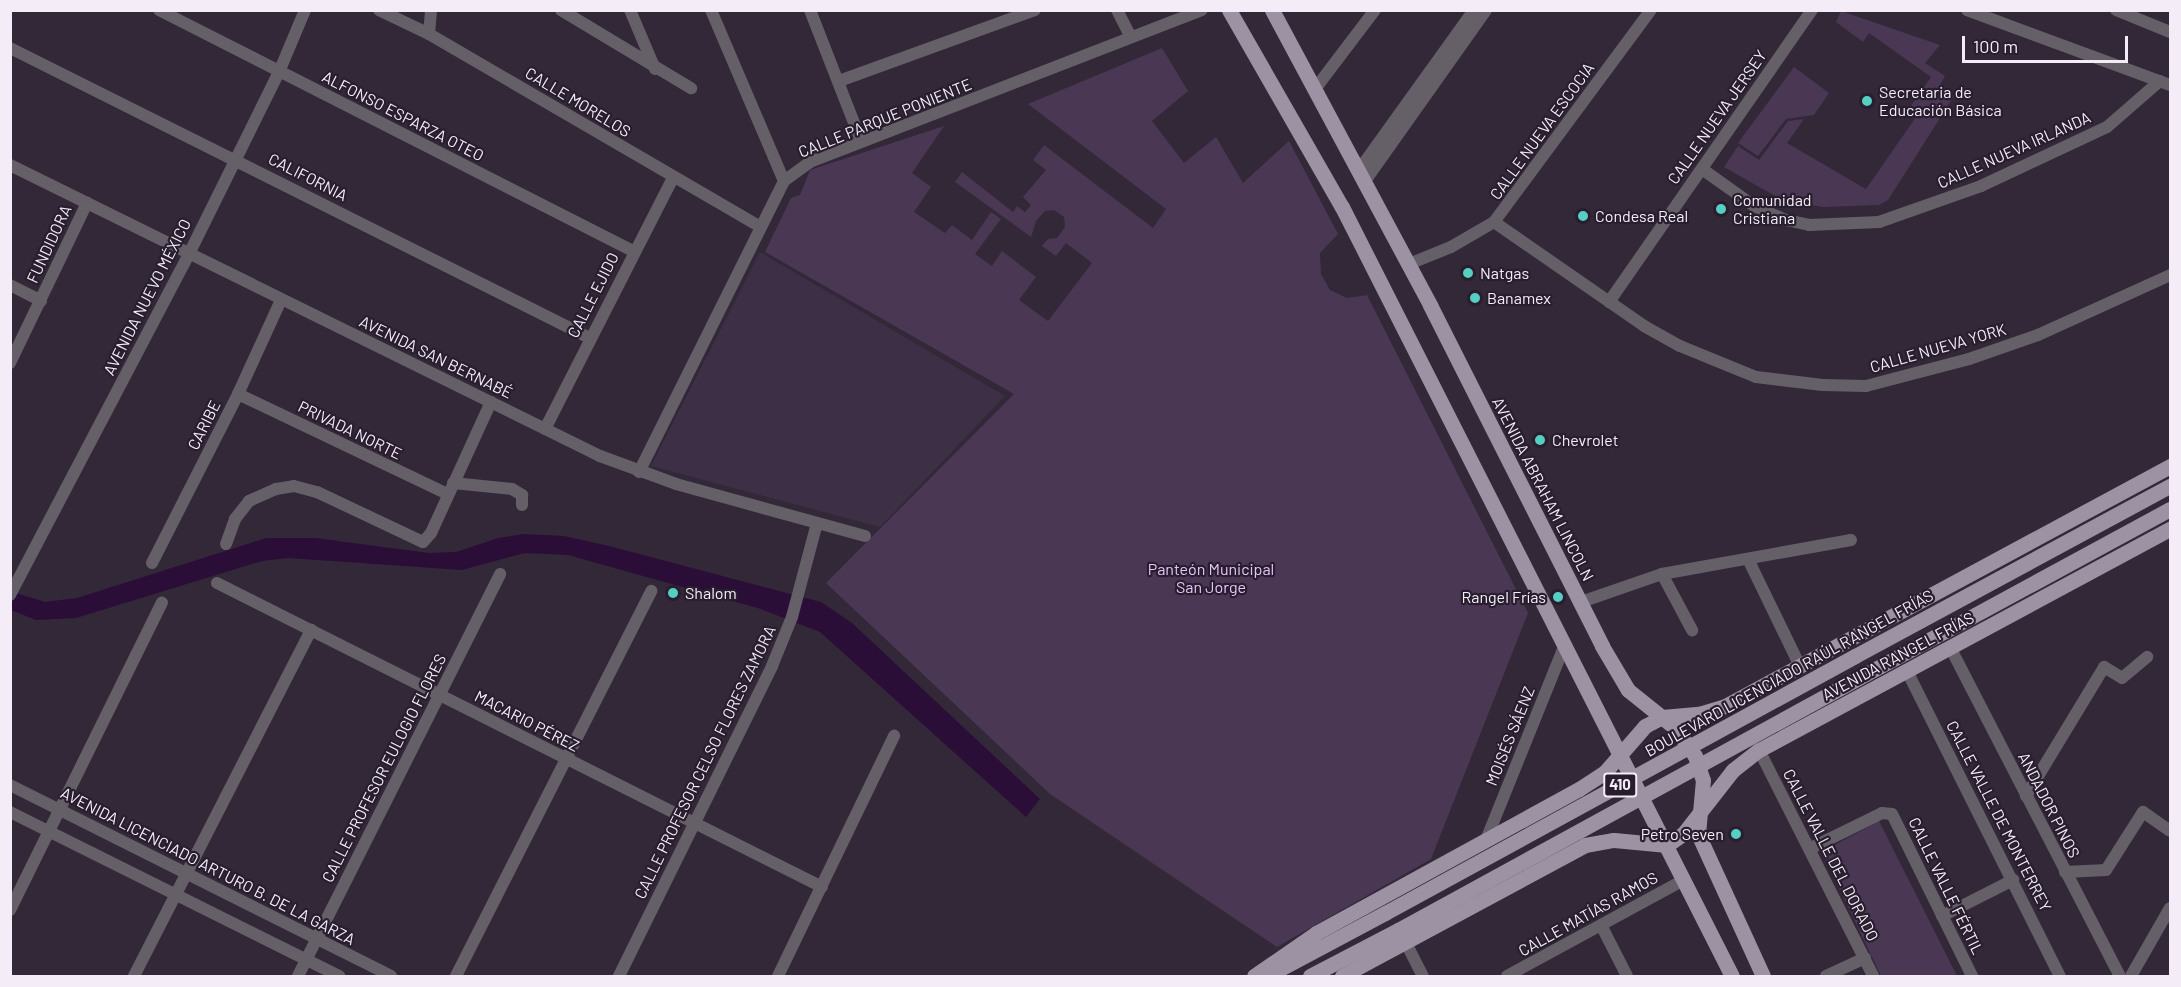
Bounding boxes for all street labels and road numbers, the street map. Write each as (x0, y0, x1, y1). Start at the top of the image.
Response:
street label: CALLE NUEVA JERSEY (1663, 46, 1771, 188)
street label: CALLE NUEVA ESCOCIA (1486, 59, 1598, 203)
street label: CALLE MORELOS (522, 63, 634, 141)
street label: ALFONSO ESPARZA OTEO (319, 67, 487, 165)
street label: CALLE PARQUE PONIENTE (796, 74, 974, 162)
street label: CALLE NUEVA IRLANDA (1934, 108, 2094, 192)
street label: CALIFORNIA (265, 149, 351, 205)
street label: FUNDIDORA (23, 202, 75, 286)
street label: AVENIDA NUEVO MÉXICO (99, 216, 195, 378)
street label: CALLE EJIDO (563, 249, 623, 341)
street label: AVENIDA SAN BERNABÉ (356, 312, 516, 402)
street label: CALLE NUEVA YORK (1868, 319, 2008, 377)
street label: AVENIDA ABRAHAM LINCOLN (1488, 394, 1598, 584)
street label: CARIBE (183, 397, 225, 453)
street label: PRIVADA NORTE (295, 397, 405, 463)
street label: BOULEVARD LICENCIADO RAÚL RANGEL FRÍAS (1641, 585, 1937, 761)
street label: AVENIDA RANGEL FRÍAS (1819, 608, 1977, 704)
street label: CALLE PROFESOR CELSO FLORES ZAMORA (630, 622, 780, 902)
street label: CALLE PROFESOR EULOGIO FLORES (318, 651, 450, 885)
street label: MOISÉS SÁENZ (1481, 684, 1539, 788)
street label: MACARIO PÉREZ (471, 686, 583, 756)
street label: CALLE VALLE DE MONTERREY (1942, 718, 2056, 914)
street label: ANDADOR PINOS (2014, 749, 2084, 861)
street label: CALLE VALLE DEL DORADO (1779, 766, 1883, 944)
road number: 410 (1602, 773, 1638, 797)
street label: AVENIDA LICENCIADO ARTURO B. DE LA GARZA (58, 783, 358, 949)
street label: CALLE VALLE FÉRTIL (1904, 814, 1988, 958)
street label: CALLE MATÍAS RAMOS (1515, 868, 1661, 960)

